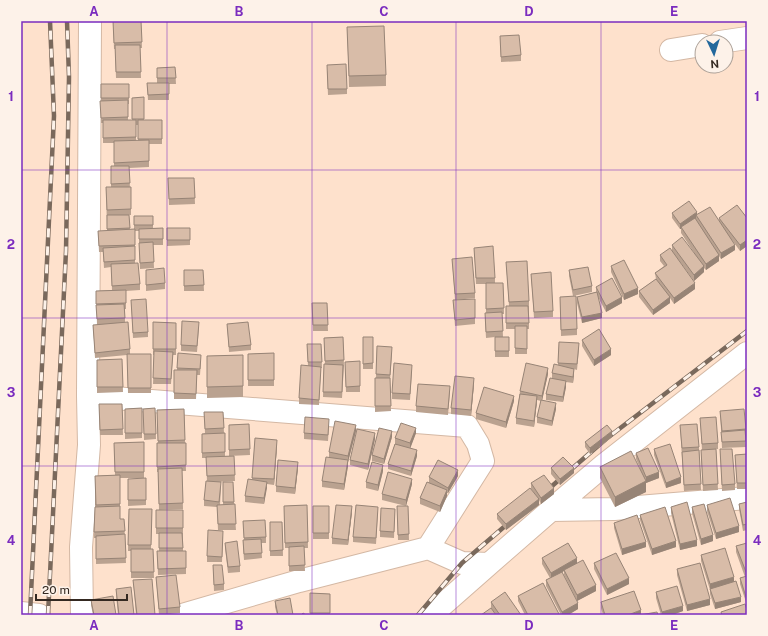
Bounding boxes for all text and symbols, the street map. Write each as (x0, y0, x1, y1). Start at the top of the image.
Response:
text: A (89, 4, 99, 19)
text: B (235, 4, 244, 19)
text: C (379, 4, 389, 19)
text: D (524, 4, 534, 19)
text: E (670, 4, 678, 19)
north arrow (694, 34, 734, 74)
text: N (710, 58, 719, 70)
text: 1 (8, 89, 14, 104)
text: 1 (754, 89, 760, 104)
text: 2 (7, 237, 15, 252)
text: 2 (753, 237, 761, 252)
text: 3 (7, 385, 16, 400)
text: 3 (753, 385, 762, 400)
text: 4 (7, 533, 16, 548)
text: 4 (753, 533, 762, 548)
scale bar (36, 576, 127, 602)
text: 20 m (42, 583, 70, 597)
text: A (89, 618, 99, 633)
text: B (235, 618, 244, 633)
text: C (379, 618, 389, 633)
text: D (524, 618, 534, 633)
text: E (670, 618, 678, 633)

